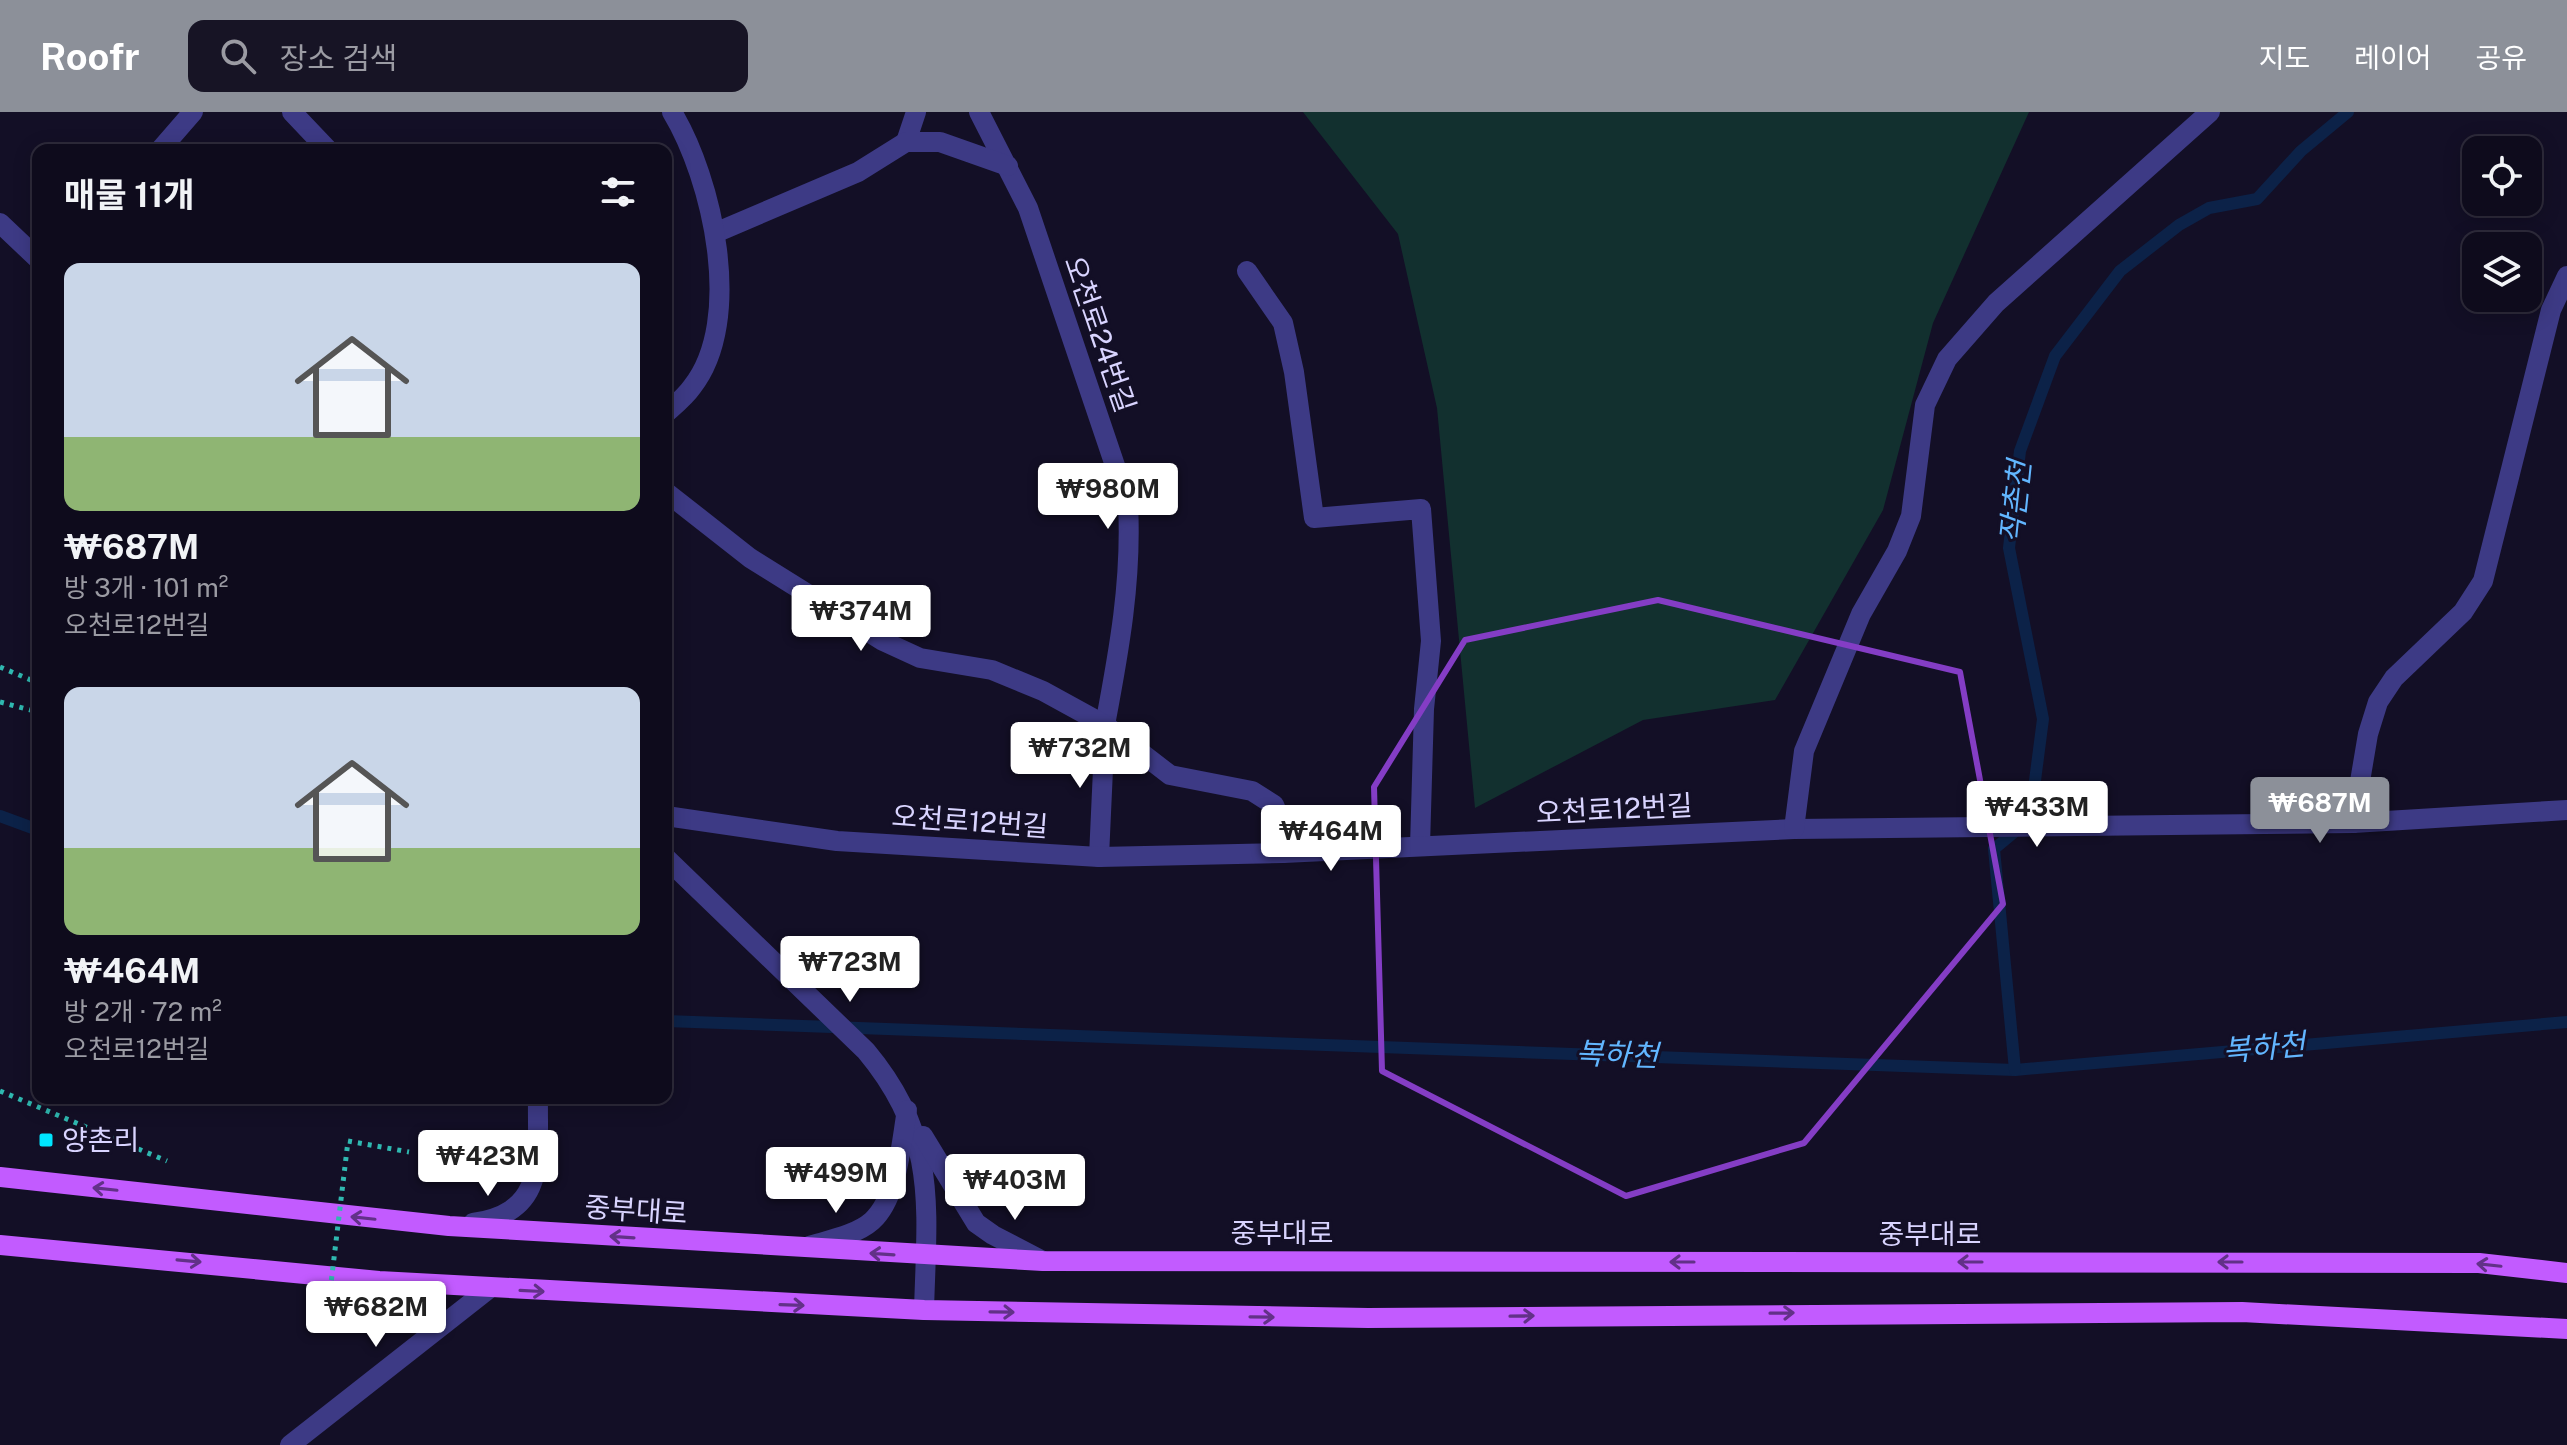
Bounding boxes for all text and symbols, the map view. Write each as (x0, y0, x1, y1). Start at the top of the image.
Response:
search box (188, 20, 748, 92)
text: Roofr (40, 34, 140, 79)
icon: search (216, 34, 260, 78)
text: 장소 검색 (280, 40, 397, 76)
text: 지도 (2259, 41, 2310, 74)
text: 레이어 (2354, 41, 2431, 74)
text: 공유 (2475, 41, 2527, 74)
map controls (2462, 136, 2542, 312)
button: locate (2462, 136, 2542, 216)
icon: filters (596, 170, 640, 214)
text: 매물 11개 (64, 175, 195, 215)
button: layers (2462, 232, 2542, 312)
street label: 오천로24번길 (1058, 251, 1143, 416)
icon: home (280, 315, 424, 459)
water label: 작촌천 (1993, 455, 2038, 545)
pin: ₩980M (1052, 463, 1164, 531)
text: ₩980M (1056, 473, 1160, 504)
text: ₩687M (64, 527, 199, 567)
text: 방 3개 · 101 m² (64, 572, 228, 603)
pin: ₩374M (805, 585, 917, 653)
text: ₩374M (810, 595, 912, 626)
text: 오천로12번길 (64, 609, 210, 640)
pin: ₩732M (1024, 722, 1136, 790)
text: ₩732M (1029, 732, 1131, 763)
icon: home (280, 739, 424, 883)
pin: ₩687M (2264, 777, 2376, 845)
pin: ₩433M (1981, 781, 2093, 849)
text: ₩687M (2268, 787, 2372, 818)
street label: 오천로12번길 (1535, 788, 1693, 829)
text: ₩433M (1985, 791, 2089, 822)
street label: 오천로12번길 (891, 799, 1049, 842)
pin: ₩464M (1275, 805, 1387, 873)
text: ₩464M (1279, 815, 1383, 846)
pin: ₩723M (794, 936, 906, 1004)
text: ₩723M (798, 946, 902, 977)
text: ₩464M (64, 951, 200, 991)
text: 방 2개 · 72 m² (64, 996, 222, 1027)
water label: 복하천 (2221, 1025, 2310, 1069)
text: 오천로12번길 (64, 1033, 210, 1064)
water label: 복하천 (1575, 1035, 1662, 1074)
place label: 양촌리 (62, 1123, 139, 1156)
pin: ₩423M (432, 1130, 544, 1198)
marker: 양촌리 (37, 1131, 55, 1149)
text: ₩423M (436, 1140, 540, 1171)
pin: ₩499M (780, 1147, 892, 1215)
pin: ₩403M (959, 1154, 1071, 1222)
text: ₩499M (784, 1157, 888, 1188)
text: ₩403M (963, 1164, 1067, 1195)
one-way arrow (92, 1181, 118, 1196)
street label: 중부대로 (583, 1189, 689, 1230)
one-way arrow (350, 1210, 377, 1225)
street label: 중부대로 (1230, 1216, 1334, 1249)
street label: 중부대로 (1878, 1217, 1982, 1250)
one-way arrow (609, 1229, 636, 1244)
one-way arrow (869, 1246, 896, 1261)
one-way arrow (175, 1254, 202, 1269)
one-way arrow (1669, 1254, 1696, 1270)
one-way arrow (1957, 1254, 1984, 1270)
one-way arrow (2217, 1254, 2244, 1270)
one-way arrow (2477, 1257, 2503, 1272)
pin: ₩682M (320, 1281, 432, 1349)
one-way arrow (518, 1284, 545, 1299)
text: ₩682M (324, 1291, 428, 1322)
one-way arrow (778, 1298, 805, 1313)
one-way arrow (988, 1304, 1015, 1320)
one-way arrow (1768, 1305, 1795, 1321)
one-way arrow (1508, 1308, 1535, 1324)
one-way arrow (1248, 1309, 1275, 1325)

